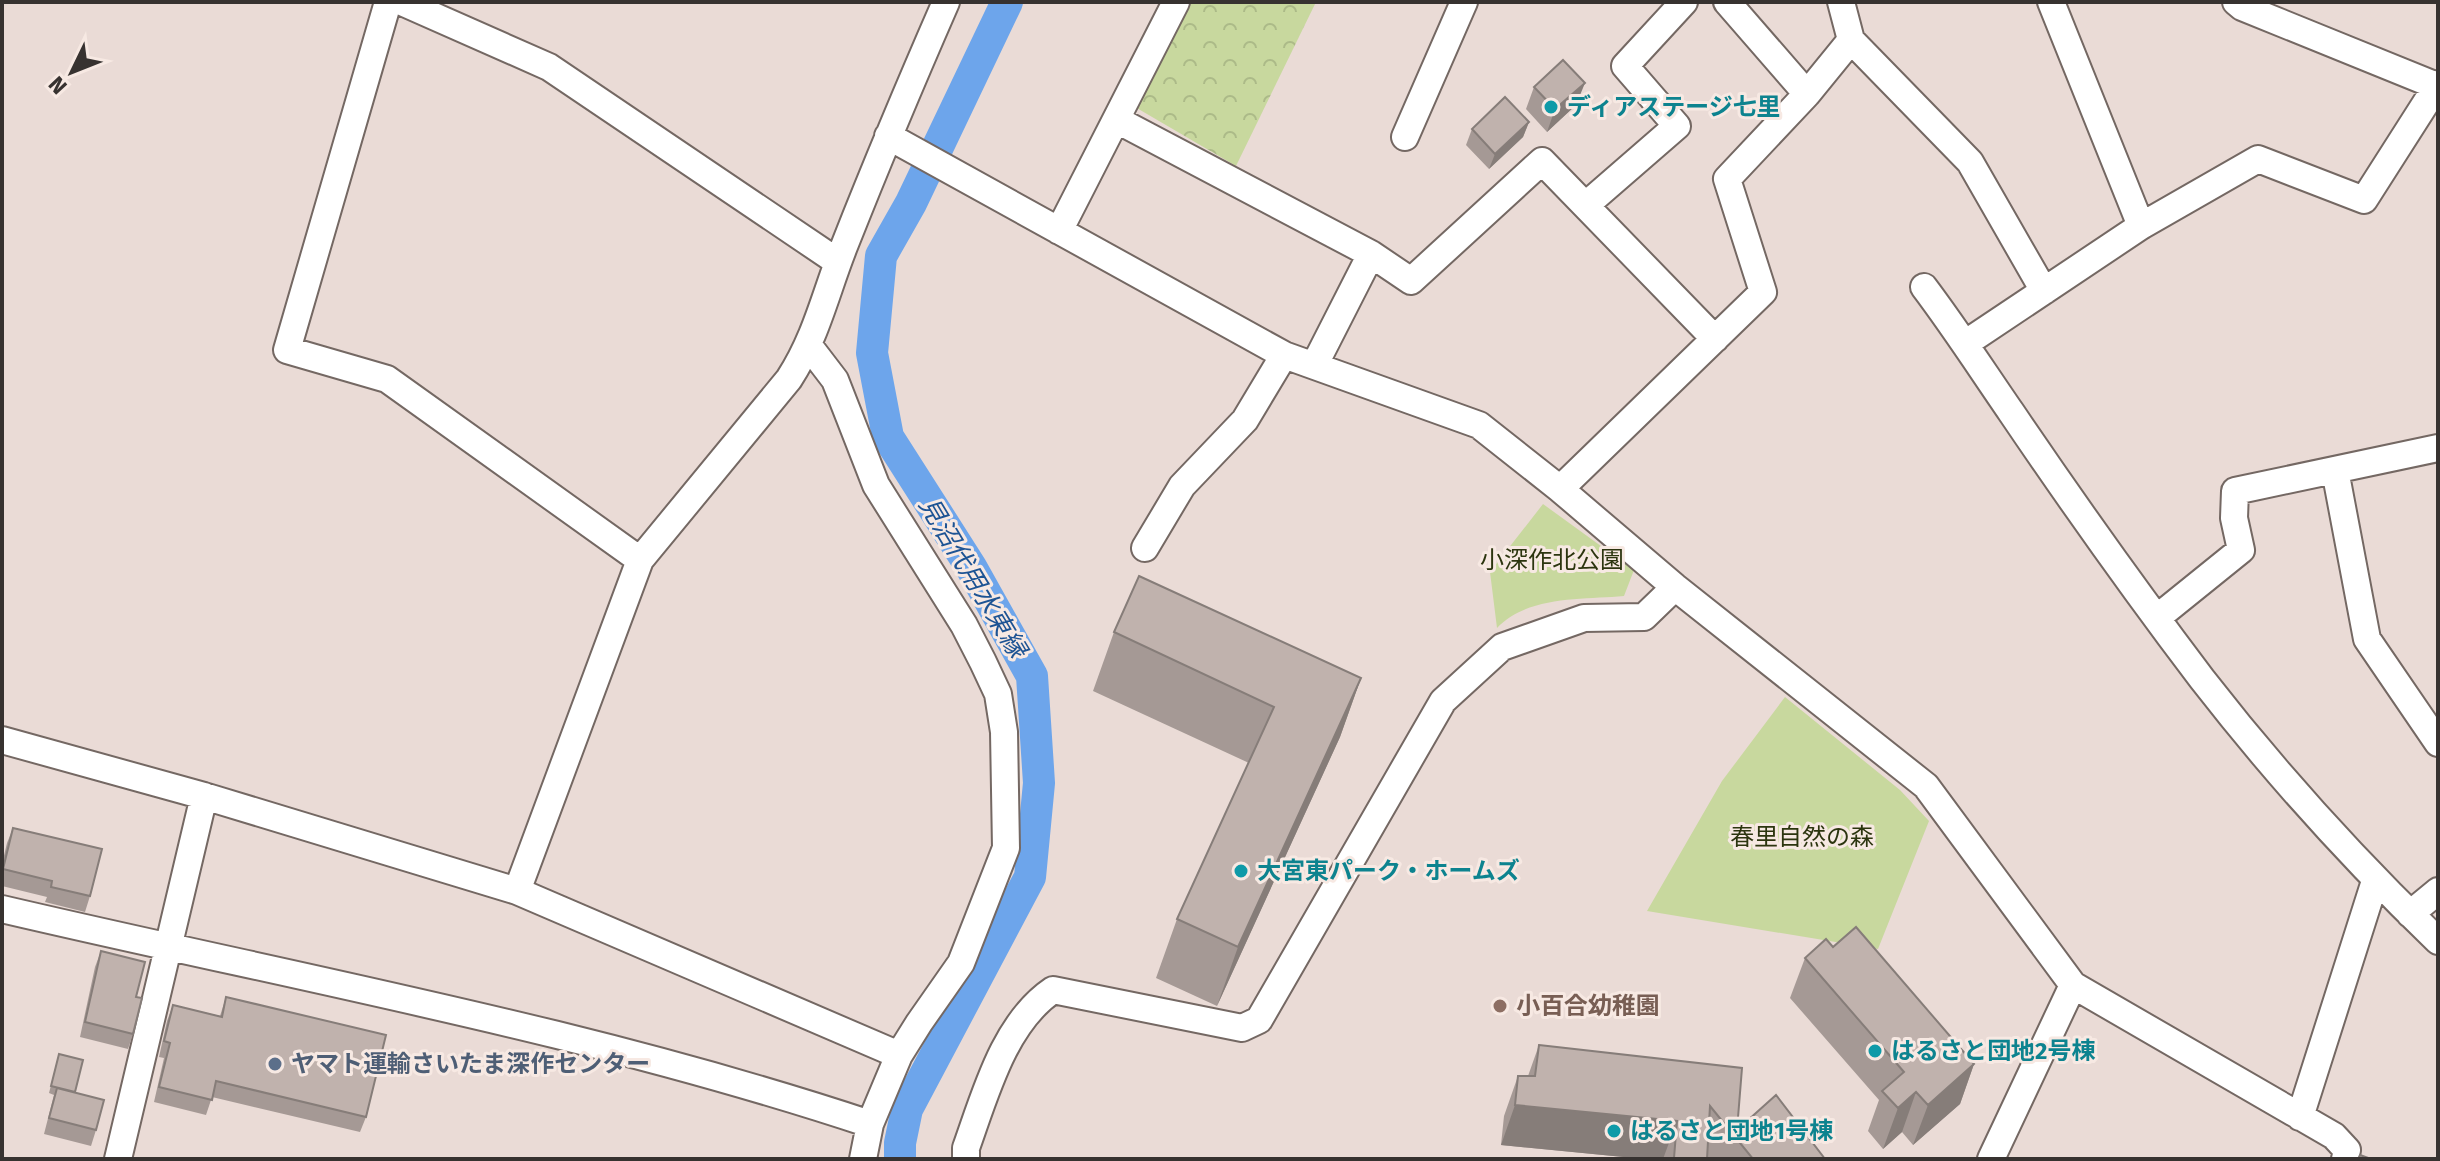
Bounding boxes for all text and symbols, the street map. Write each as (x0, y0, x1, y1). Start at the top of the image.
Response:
north arrow (32, 32, 112, 112)
text: N (43, 71, 73, 100)
place label: ディアステージ七里 (1567, 93, 1781, 121)
marker: ディアステージ七里 (1542, 98, 1560, 116)
water label: 見沼代用水東縁 (912, 491, 1034, 666)
park label: 小深作北公園 (1480, 546, 1624, 574)
park label: 春里自然の森 (1730, 823, 1874, 851)
place label: 大宮東パーク・ホームズ (1257, 857, 1520, 885)
marker: 大宮東パーク・ホームズ (1232, 862, 1250, 880)
place label: 小百合幼稚園 (1516, 992, 1660, 1020)
marker: 小百合幼稚園 (1491, 997, 1509, 1015)
place label: はるさと団地2号棟 (1891, 1037, 2095, 1065)
marker: はるさと団地2号棟 (1866, 1042, 1884, 1060)
place label: ヤマト運輸さいたま深作センター (291, 1050, 650, 1078)
marker: ヤマト運輸さいたま深作センター (266, 1055, 284, 1073)
place label: はるさと団地1号棟 (1630, 1117, 1833, 1145)
marker: はるさと団地1号棟 (1605, 1122, 1623, 1140)

